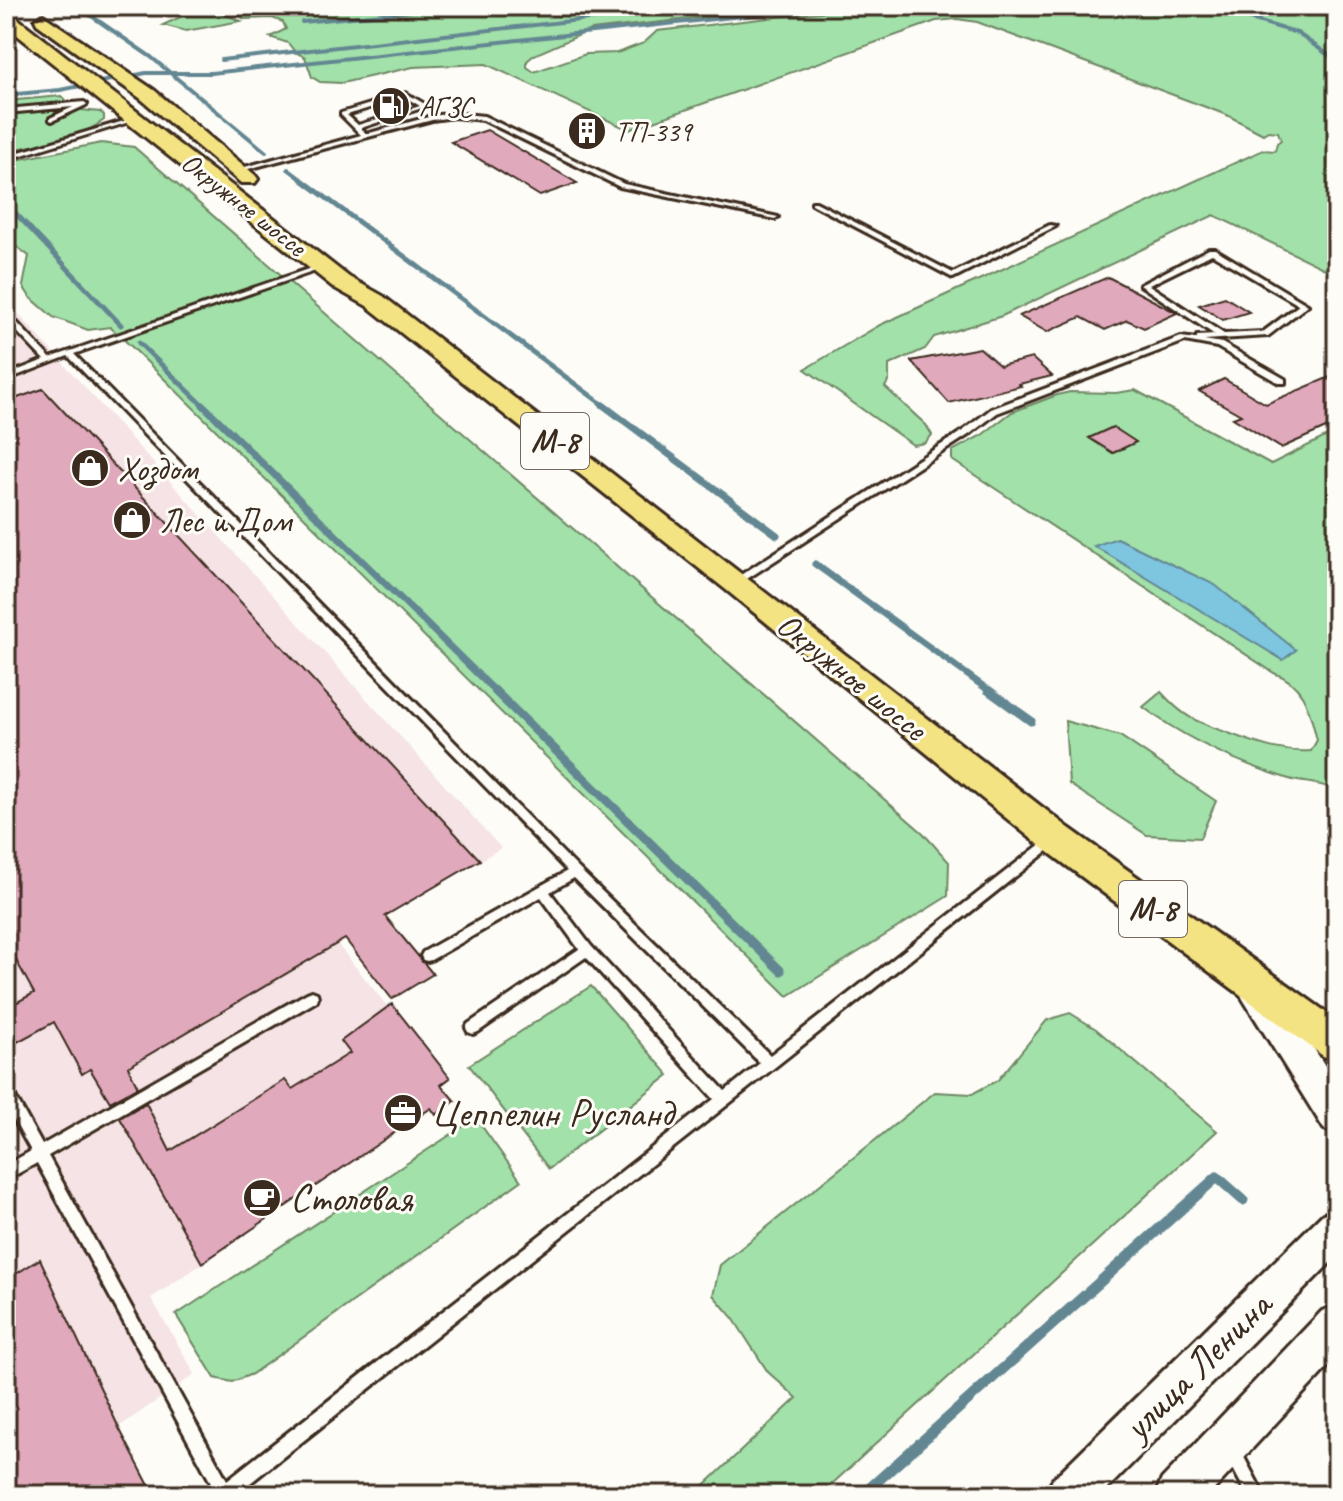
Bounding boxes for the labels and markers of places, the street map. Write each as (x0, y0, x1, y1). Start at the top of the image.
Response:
fuel station icon: АГЗС (370, 85, 412, 127)
place label: АГЗС (419, 89, 476, 124)
building icon: ТП-339 (566, 110, 608, 152)
place label: ТП-339 (615, 114, 694, 149)
shop icon: Хоздом (69, 447, 111, 489)
place label: Хоздом (118, 447, 199, 490)
shop icon: Лес и Дом (111, 499, 153, 541)
place label: Лес и Дом (160, 499, 293, 542)
place label: Цеппелин Русланд (431, 1088, 676, 1138)
office icon: Цеппелин Русланд (382, 1092, 424, 1134)
place label: Столовая (290, 1173, 414, 1223)
cafe icon: Столовая (241, 1177, 283, 1219)

